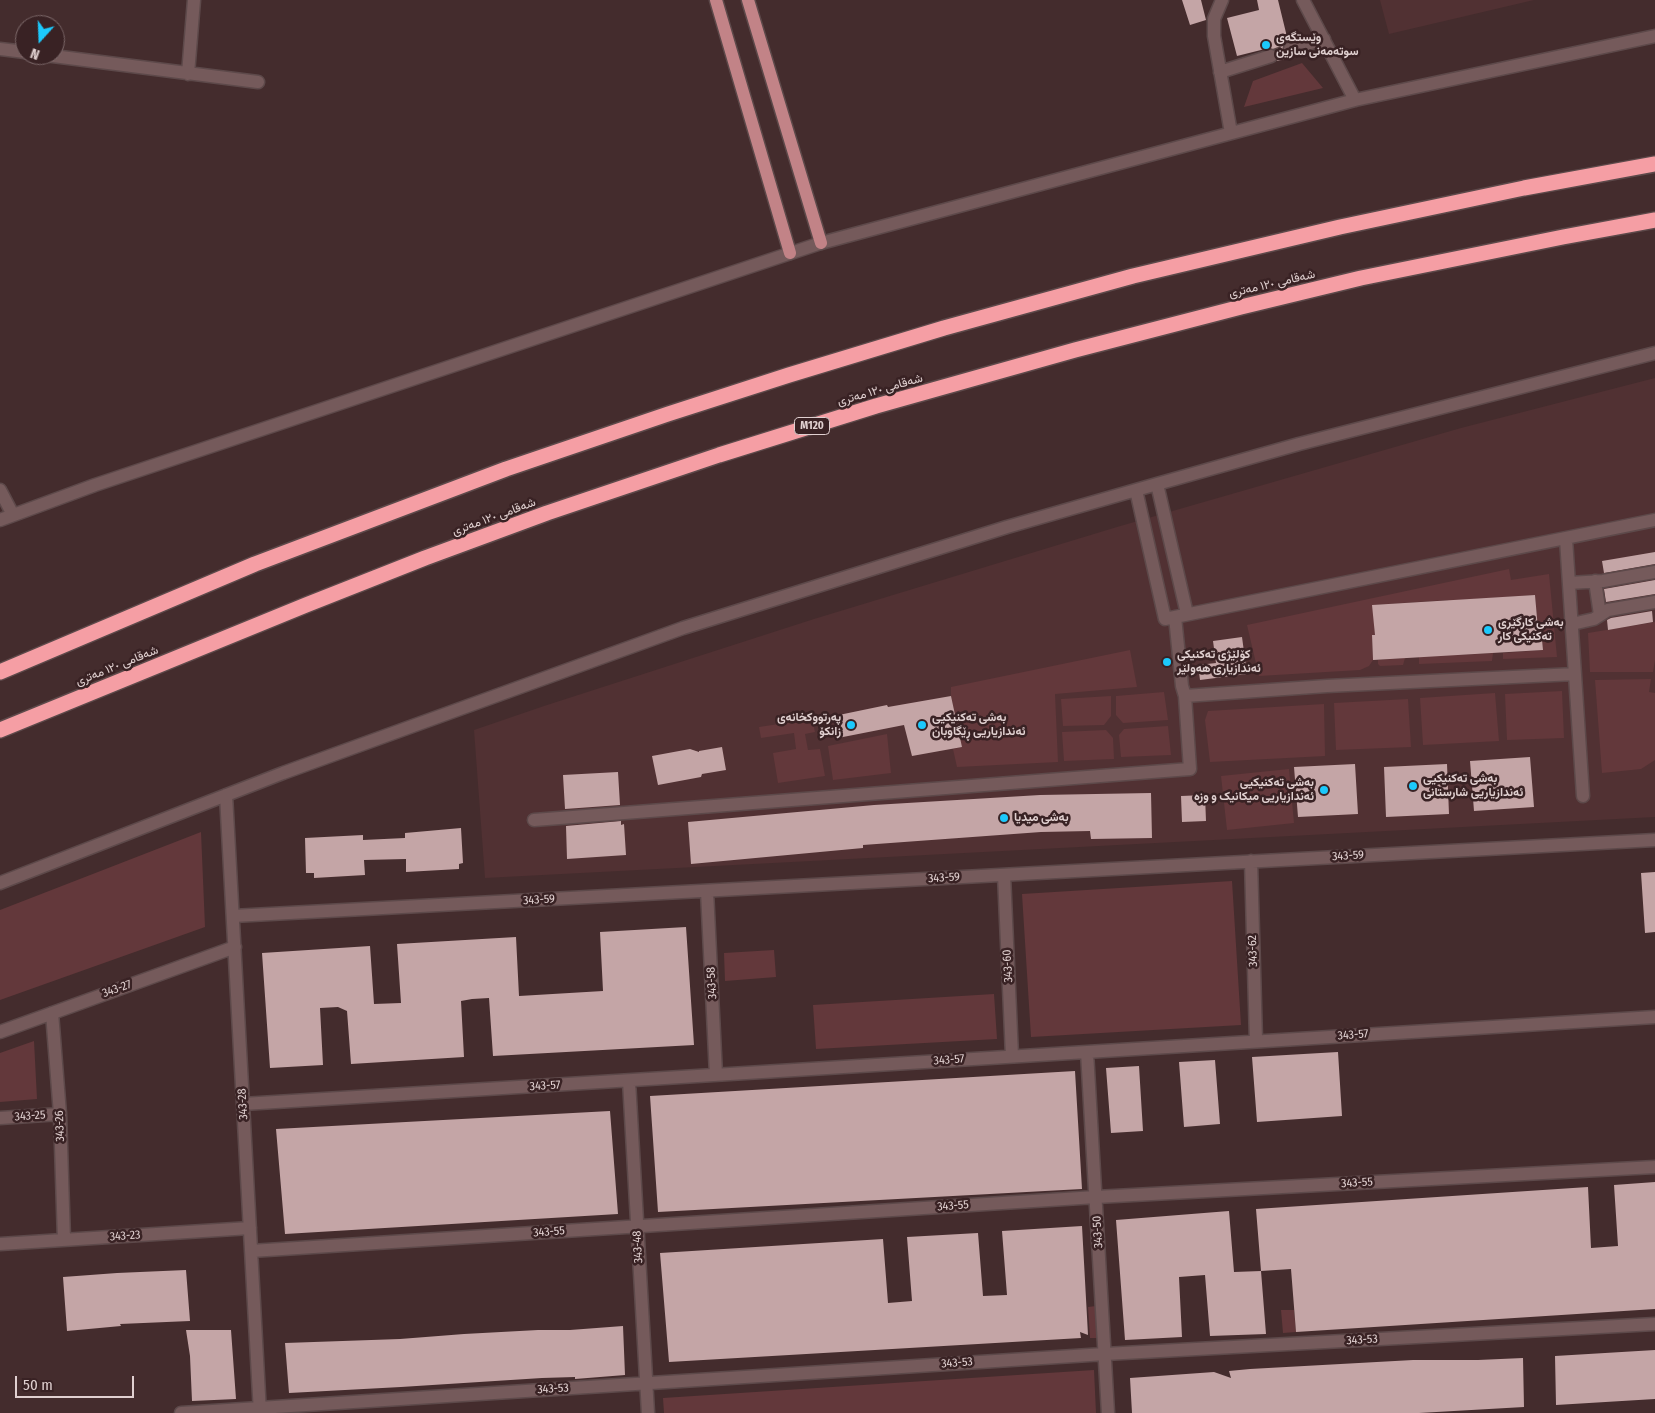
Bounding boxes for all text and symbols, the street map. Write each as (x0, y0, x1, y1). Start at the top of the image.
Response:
north arrow (15, 15, 65, 65)
place label: وێستگەی سوتەمەنی سازین (1276, 31, 1359, 59)
marker: وێستگەی سوتەمەنی سازین (1260, 39, 1272, 51)
text: N (28, 44, 42, 63)
street label: شەقامی ١٢٠ مەتری (1227, 267, 1317, 301)
street label: شەقامی ١٢٠ مەتری (836, 371, 924, 409)
road number: M120 (794, 418, 830, 434)
street label: شەقامی ١٢٠ مەتری (450, 495, 538, 539)
place label: بەشی کارگێڕی تەکنیکی کار (1498, 616, 1564, 644)
marker: بەشی کارگێڕی تەکنیکی کار (1482, 624, 1494, 636)
street label: شەقامی ١٢٠ مەتری (73, 643, 161, 689)
place label: کۆلێژی تەکنیکی ئەندازیاری هەولێر (1177, 648, 1261, 676)
marker: کۆلێژی تەکنیکی ئەندازیاری هەولێر (1161, 656, 1173, 668)
place label: پەرتووکخانەی زانکۆ (777, 711, 841, 739)
place label: بەشی تەکنیکیی ئەندازیاریی ڕێگاوبان (932, 711, 1026, 739)
marker: پەرتووکخانەی زانکۆ (845, 719, 857, 731)
marker: بەشی تەکنیکیی ئەندازیاریی ڕێگاوبان (916, 719, 928, 731)
place label: بەشی تەکنیکیی ئەندازیاریی شارستانی (1423, 772, 1523, 800)
place label: بەشی تەکنیکیی ئەندازیاریی میکانیک و وزە (1194, 776, 1314, 804)
marker: بەشی تەکنیکیی ئەندازیاریی شارستانی (1407, 780, 1419, 792)
marker: بەشی تەکنیکیی ئەندازیاریی میکانیک و وزە (1318, 784, 1330, 796)
place label: بەشی میدیا (1014, 811, 1069, 825)
marker: بەشی میدیا (998, 812, 1010, 824)
street label: 343-59 (1332, 848, 1364, 864)
street label: 343-59 (928, 870, 960, 886)
street label: 343-59 (523, 892, 555, 908)
street label: 343-62 (1245, 935, 1261, 967)
street label: 343-60 (1000, 949, 1016, 983)
street label: 343-58 (704, 967, 720, 999)
street label: 343-27 (100, 977, 134, 1001)
street label: 343-57 (1337, 1027, 1369, 1043)
street label: 343-57 (933, 1052, 965, 1068)
street label: 343-57 (529, 1078, 561, 1094)
street label: 343-28 (235, 1088, 251, 1120)
street label: 343-25 (14, 1108, 46, 1124)
street label: 343-26 (52, 1110, 68, 1142)
street label: 343-55 (1341, 1175, 1373, 1191)
street label: 343-55 (937, 1198, 969, 1214)
street label: 343-50 (1090, 1215, 1106, 1249)
street label: 343-55 (533, 1224, 565, 1240)
street label: 343-23 (109, 1228, 141, 1244)
street label: 343-48 (630, 1230, 646, 1264)
street label: 343-53 (1346, 1332, 1378, 1348)
street label: 343-53 (941, 1355, 973, 1371)
scale bar (18, 1366, 136, 1398)
text: 50 m (23, 1376, 53, 1394)
street label: 343-53 (537, 1381, 569, 1397)

